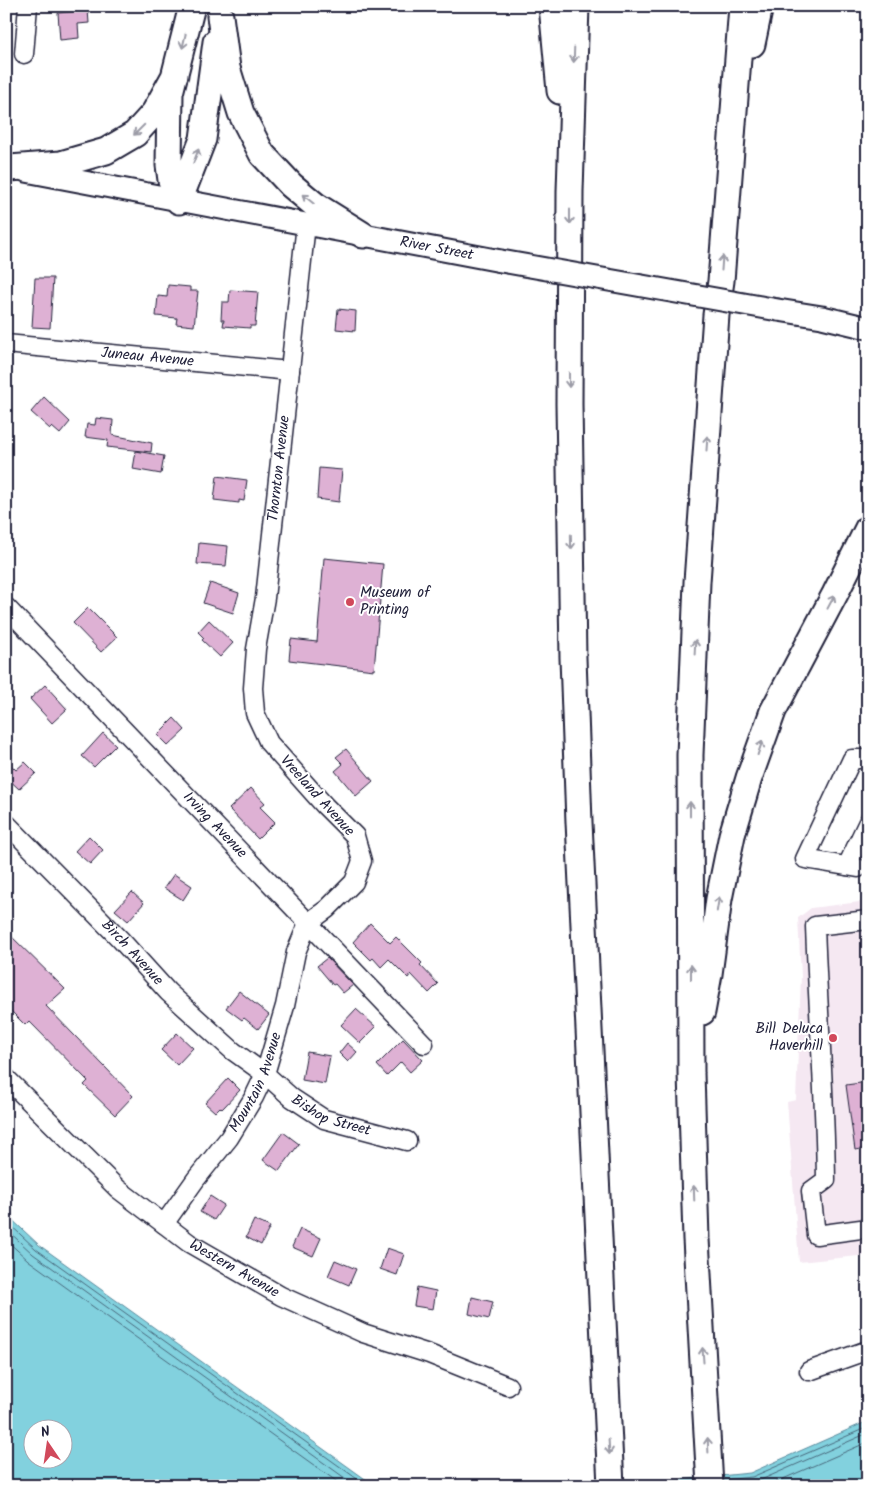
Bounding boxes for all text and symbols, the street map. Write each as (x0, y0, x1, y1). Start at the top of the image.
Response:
one-way arrow (179, 32, 188, 48)
one-way arrow (570, 47, 579, 63)
one-way arrow (133, 123, 145, 136)
one-way arrow (192, 149, 201, 164)
one-way arrow (302, 193, 315, 204)
one-way arrow (565, 209, 575, 225)
street label: River Street (398, 230, 476, 268)
one-way arrow (718, 256, 727, 272)
street label: Juneau Avenue (100, 341, 195, 374)
one-way arrow (564, 372, 574, 388)
street label: Thornton Avenue (261, 414, 297, 523)
one-way arrow (703, 435, 712, 451)
one-way arrow (566, 534, 576, 550)
place label: Museum of Printing (360, 581, 431, 622)
one-way arrow (826, 594, 836, 609)
marker: Museum of Printing (344, 596, 356, 608)
one-way arrow (690, 639, 699, 655)
one-way arrow (756, 740, 765, 756)
street label: Vreeland Avenue (274, 750, 360, 842)
street label: Irving Avenue (177, 786, 253, 864)
one-way arrow (685, 802, 695, 818)
one-way arrow (714, 897, 724, 913)
street label: Birch Avenue (95, 914, 169, 992)
one-way arrow (686, 964, 696, 980)
place label: Bill Deluca Haverhill (755, 1017, 823, 1058)
street label: Mountain Avenue (223, 1029, 289, 1138)
marker: Bill Deluca Haverhill (827, 1032, 839, 1044)
street label: Bishop Street (286, 1088, 374, 1143)
one-way arrow (690, 1185, 699, 1201)
street label: Western Avenue (185, 1233, 284, 1305)
one-way arrow (698, 1348, 708, 1364)
north arrow (22, 1420, 72, 1470)
text: N (39, 1421, 52, 1444)
one-way arrow (703, 1437, 713, 1454)
one-way arrow (604, 1438, 613, 1454)

